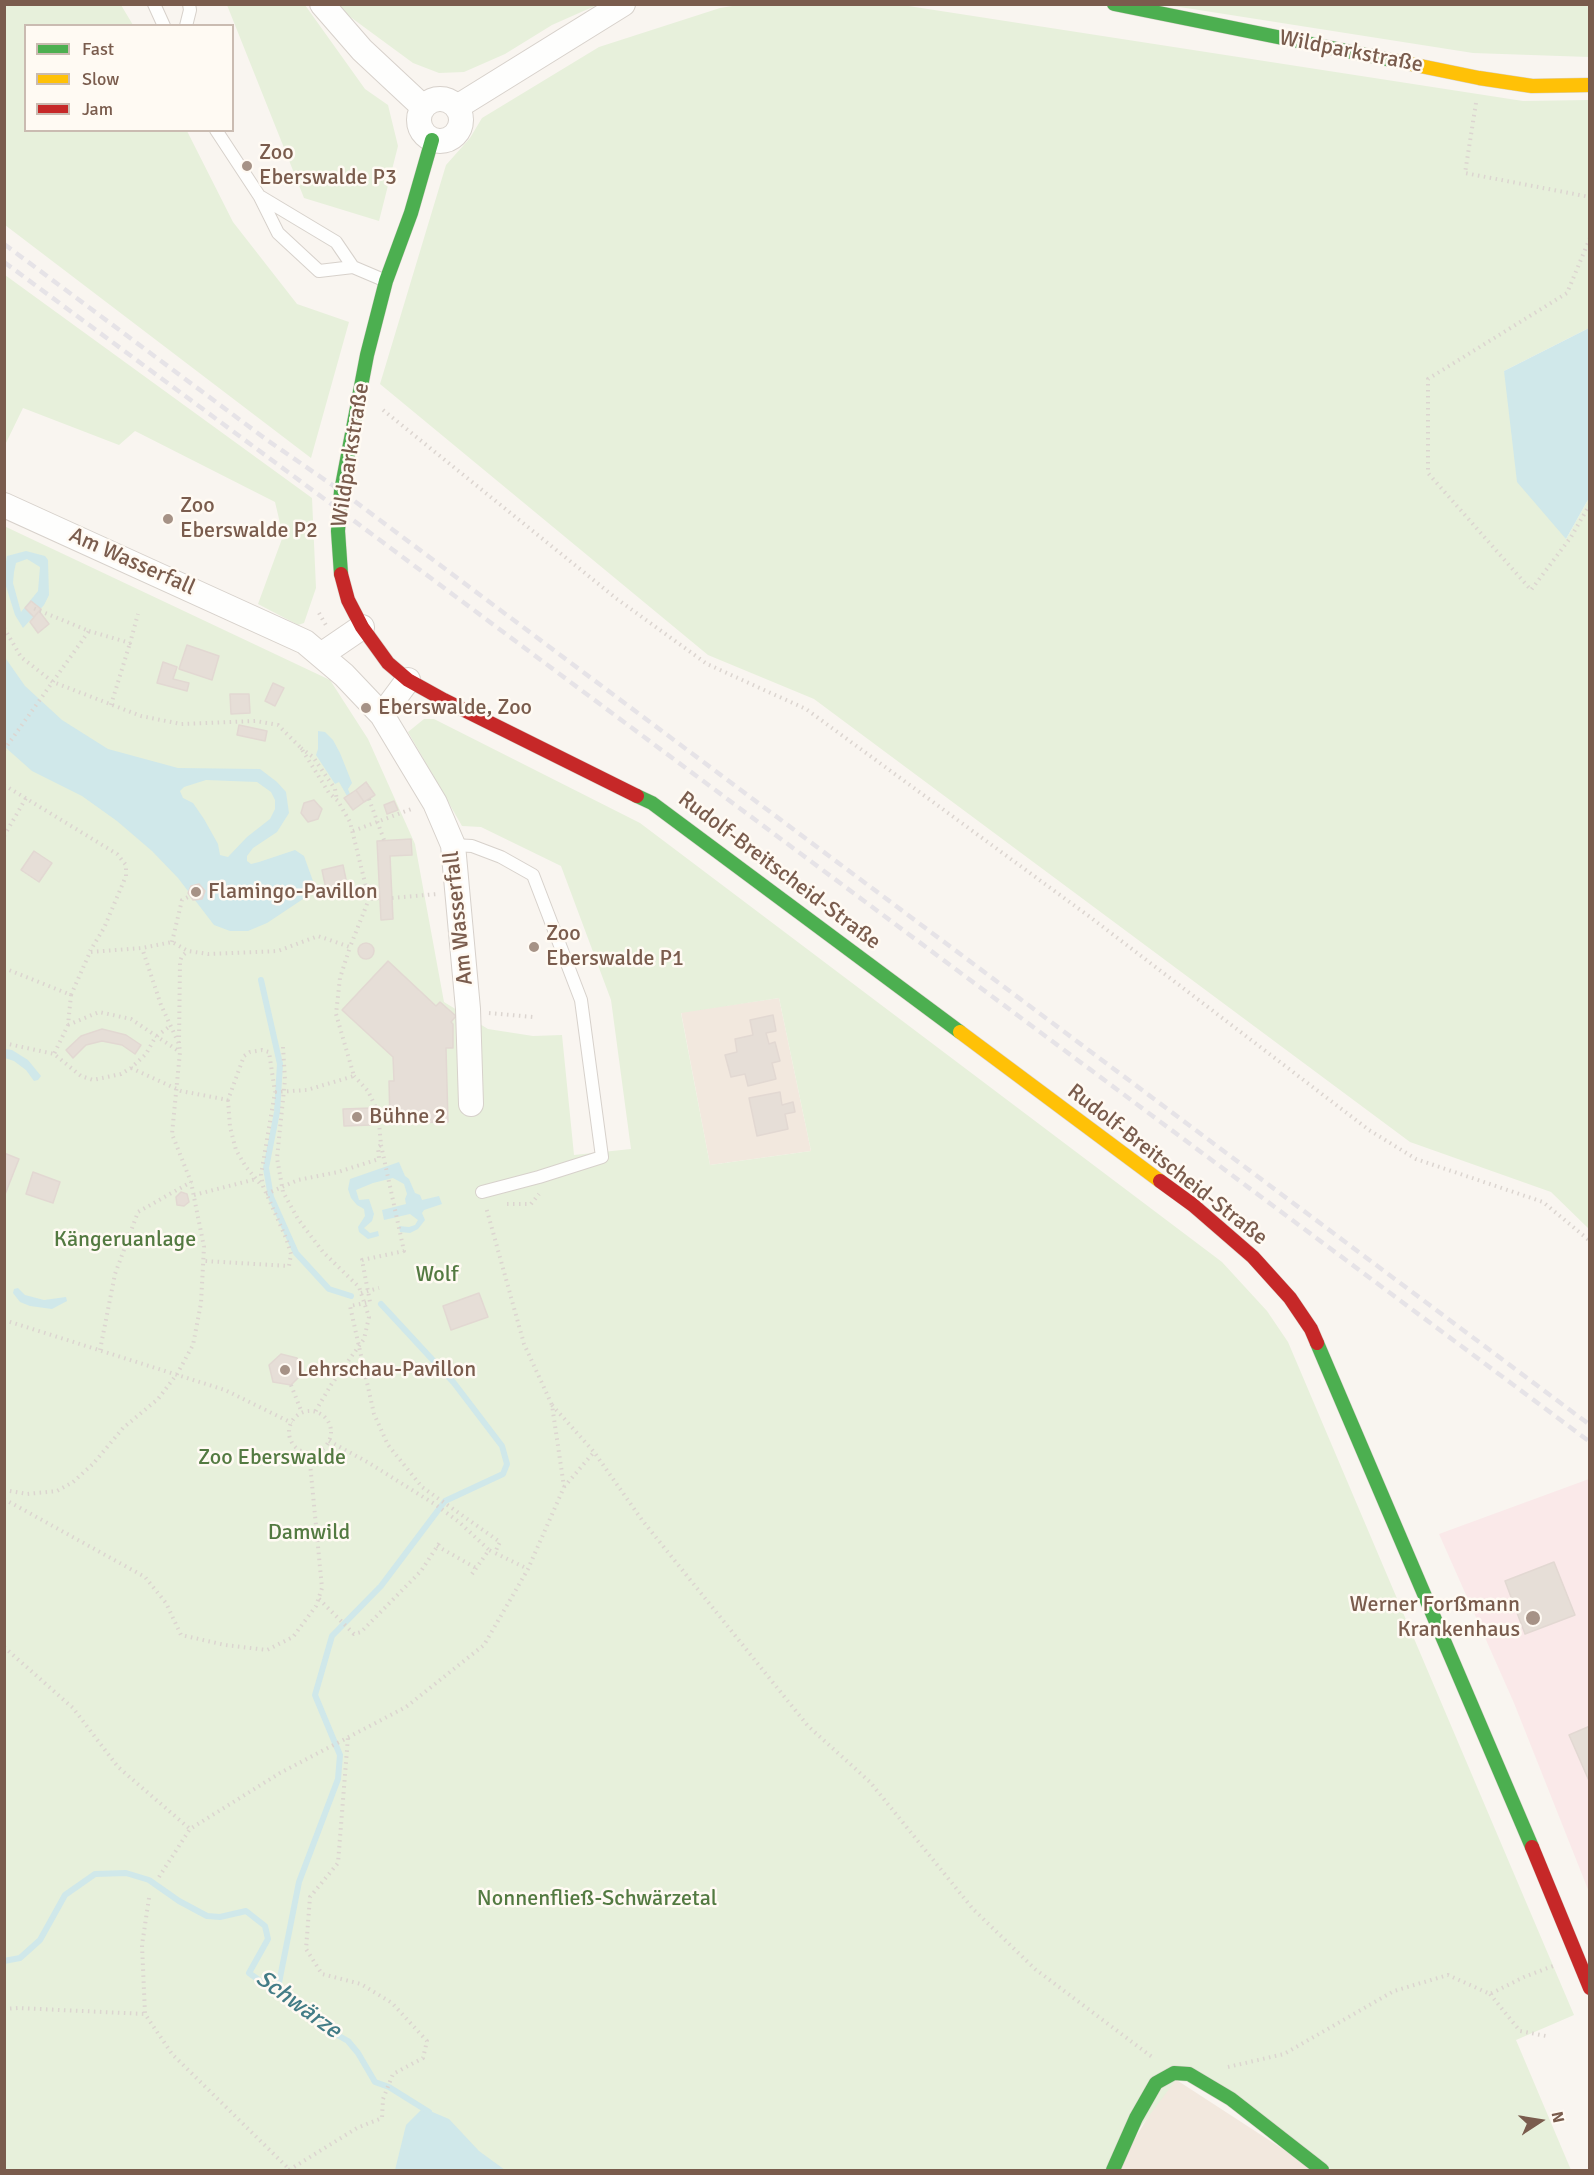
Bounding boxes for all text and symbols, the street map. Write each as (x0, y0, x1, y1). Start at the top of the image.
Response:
legend (24, 24, 234, 132)
street label: Wildparkstraße (1277, 25, 1425, 79)
text: Fast (82, 38, 114, 60)
text: Slow (82, 68, 119, 90)
text: Jam (82, 98, 113, 120)
place label: Zoo Eberswalde P3 (259, 140, 397, 192)
marker: Zoo Eberswalde P3 (240, 159, 254, 173)
street label: Wildparkstraße (327, 381, 375, 529)
place label: Zoo Eberswalde P2 (180, 493, 318, 544)
marker: Zoo Eberswalde P2 (161, 512, 175, 526)
street label: Am Wasserfall (65, 522, 199, 602)
place label: Eberswalde, Zoo (378, 695, 532, 721)
marker: Eberswalde, Zoo (359, 701, 373, 715)
street label: Rudolf-Breitscheid-Straße (673, 786, 885, 956)
street label: Am Wasserfall (439, 849, 479, 987)
place label: Flamingo-Pavillon (208, 879, 378, 905)
marker: Flamingo-Pavillon (189, 885, 203, 899)
place label: Zoo Eberswalde P1 (546, 921, 684, 972)
marker: Zoo Eberswalde P1 (527, 940, 541, 954)
street label: Rudolf-Breitscheid-Straße (1062, 1079, 1272, 1251)
place label: Bühne 2 (369, 1104, 446, 1130)
marker: Bühne 2 (350, 1110, 364, 1124)
park label: Kängeruanlage (54, 1227, 196, 1253)
park label: Wolf (416, 1262, 458, 1288)
place label: Lehrschau-Pavillon (297, 1357, 476, 1383)
marker: Lehrschau-Pavillon (278, 1363, 292, 1377)
park label: Zoo Eberswalde (198, 1445, 346, 1471)
park label: Damwild (268, 1520, 350, 1546)
place label: Werner Forßmann Krankenhaus (1350, 1592, 1520, 1644)
marker: Werner Forßmann Krankenhaus (1524, 1609, 1542, 1627)
park label: Nonnenfließ-Schwärzetal (477, 1886, 717, 1912)
water label: Schwärze (250, 1965, 346, 2045)
north arrow (1510, 2091, 1570, 2151)
text: N (1547, 2110, 1569, 2125)

